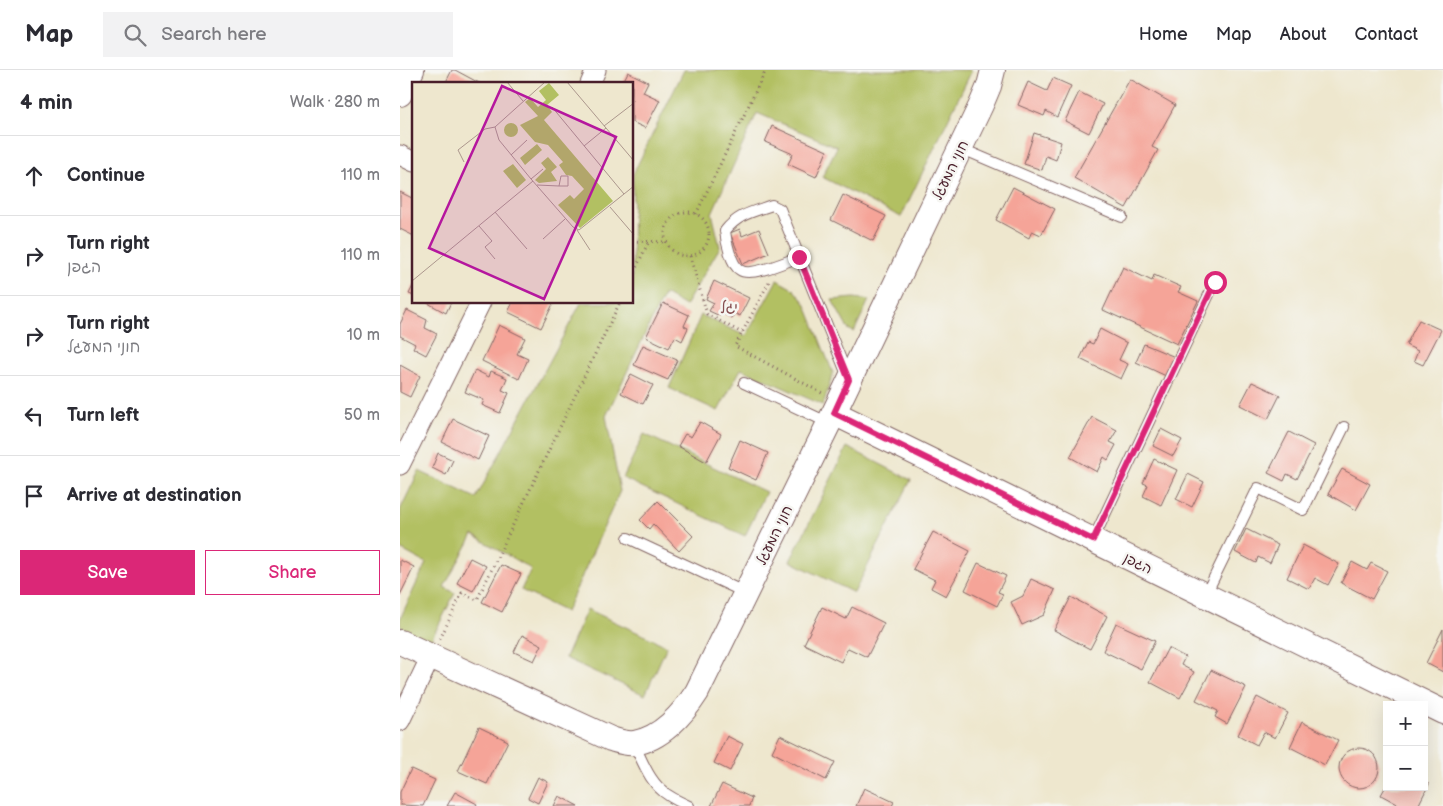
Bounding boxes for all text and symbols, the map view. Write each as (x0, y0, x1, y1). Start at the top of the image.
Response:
search box (103, 12, 453, 57)
text: Map (25, 20, 73, 49)
icon: search (121, 21, 149, 49)
text: Search here (161, 23, 267, 46)
text: Home (1139, 24, 1188, 45)
text: Map (1216, 24, 1252, 45)
text: About (1280, 24, 1327, 45)
text: Contact (1355, 24, 1418, 45)
inset map (412, 82, 634, 304)
text: 4 min (20, 90, 73, 115)
text: Walk · 280 m (290, 93, 380, 112)
street label: חוני המעגל (929, 138, 972, 203)
icon: ahead (20, 162, 48, 190)
text: Continue (67, 164, 145, 187)
text: 110 m (341, 166, 380, 185)
text: Turn right (67, 232, 150, 255)
icon: right (20, 242, 48, 270)
text: 110 m (341, 246, 380, 265)
route end (788, 246, 811, 269)
text: הגפן (67, 258, 101, 277)
route start (1204, 271, 1227, 294)
district label: יגל (720, 299, 738, 318)
text: Turn right (67, 312, 150, 335)
icon: right (20, 322, 48, 350)
text: 10 m (347, 326, 380, 345)
text: חוני המעגל (67, 338, 141, 357)
icon: left (20, 402, 48, 430)
text: Turn left (67, 404, 139, 427)
text: 50 m (344, 406, 380, 425)
icon: arrive (20, 482, 48, 510)
text: Arrive at destination (67, 484, 242, 507)
street label: חוני המעגל (753, 503, 796, 568)
street label: הגפן (1121, 549, 1155, 578)
button: Save (20, 550, 195, 595)
button: Share (205, 550, 380, 595)
map controls (1383, 701, 1428, 791)
button: + (1383, 701, 1428, 746)
button: − (1383, 746, 1428, 791)

